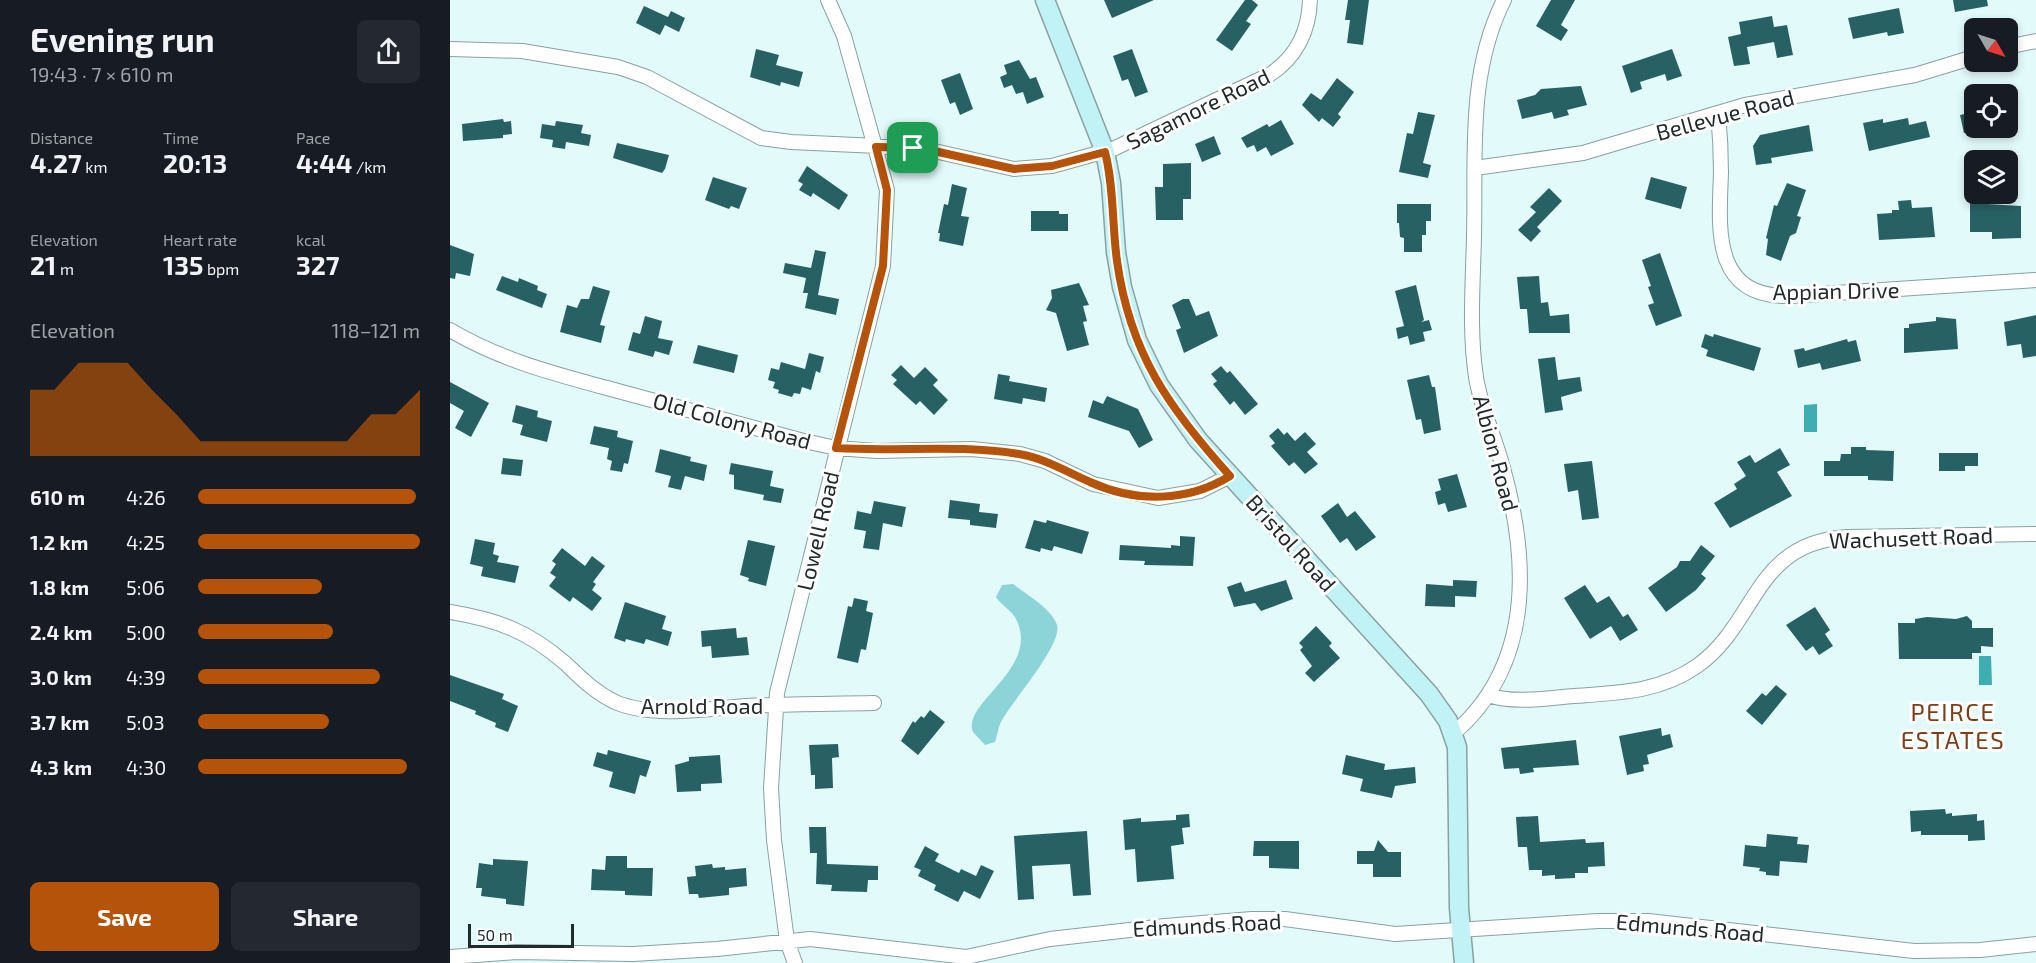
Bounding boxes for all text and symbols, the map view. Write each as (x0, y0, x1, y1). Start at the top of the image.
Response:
north arrow (1964, 18, 2018, 72)
map controls (1964, 18, 2018, 204)
text: Evening run (30, 19, 215, 59)
button: share (357, 20, 420, 83)
text: 19:43 · 7 × 610 m (30, 62, 173, 86)
street label: Sagamore Road (1122, 62, 1274, 154)
street label: Bellevue Road (1653, 83, 1797, 145)
button: locate (1964, 84, 2018, 138)
pin (887, 122, 938, 173)
text: Distance (30, 128, 93, 147)
text: Time (163, 128, 199, 147)
text: Pace (296, 128, 330, 147)
icon: arrive (896, 131, 929, 164)
text: 4.27 (30, 147, 82, 178)
text: 20:13 (163, 147, 227, 178)
text: 4:44 (296, 147, 352, 178)
button: layers (1964, 150, 2018, 204)
text: km (82, 157, 107, 176)
text: /km (352, 157, 386, 176)
text: Elevation (30, 230, 98, 249)
text: Heart rate (163, 230, 237, 249)
text: kcal (296, 230, 325, 249)
text: 21 (30, 249, 56, 280)
text: 135 (163, 249, 203, 280)
text: 327 (296, 249, 340, 280)
text: m (56, 259, 74, 278)
text: bpm (203, 259, 239, 278)
street label: Appian Drive (1772, 276, 1900, 304)
text: Elevation (30, 318, 115, 342)
text: 118–121 m (332, 318, 420, 342)
street label: Old Colony Road (650, 386, 814, 454)
street label: Albion Road (1469, 392, 1525, 514)
street label: Lowell Road (791, 469, 843, 593)
text: 610 m (30, 485, 85, 509)
text: 4:26 (126, 485, 166, 509)
street label: Bristol Road (1241, 488, 1342, 596)
street label: Wachusett Road (1829, 521, 1993, 553)
text: 1.2 km (30, 530, 88, 554)
text: 4:25 (126, 530, 165, 554)
text: 1.8 km (30, 575, 89, 599)
text: 5:06 (126, 575, 165, 599)
text: 2.4 km (30, 620, 92, 644)
text: 5:00 (126, 620, 166, 644)
text: 3.0 km (30, 665, 92, 689)
text: 4:39 (126, 665, 166, 689)
street label: Arnold Road (641, 692, 763, 718)
district label: PEIRCE ESTATES (1901, 697, 2005, 754)
text: 3.7 km (30, 710, 89, 734)
text: 5:03 (126, 710, 165, 734)
text: 4.3 km (30, 755, 92, 779)
text: 4:30 (126, 755, 166, 779)
button: Save (30, 882, 219, 951)
button: Share (231, 882, 420, 951)
street label: Edmunds Road (1132, 907, 1282, 941)
street label: Edmunds Road (1615, 908, 1765, 946)
scale bar (468, 921, 574, 948)
text: 50 m (477, 925, 513, 944)

